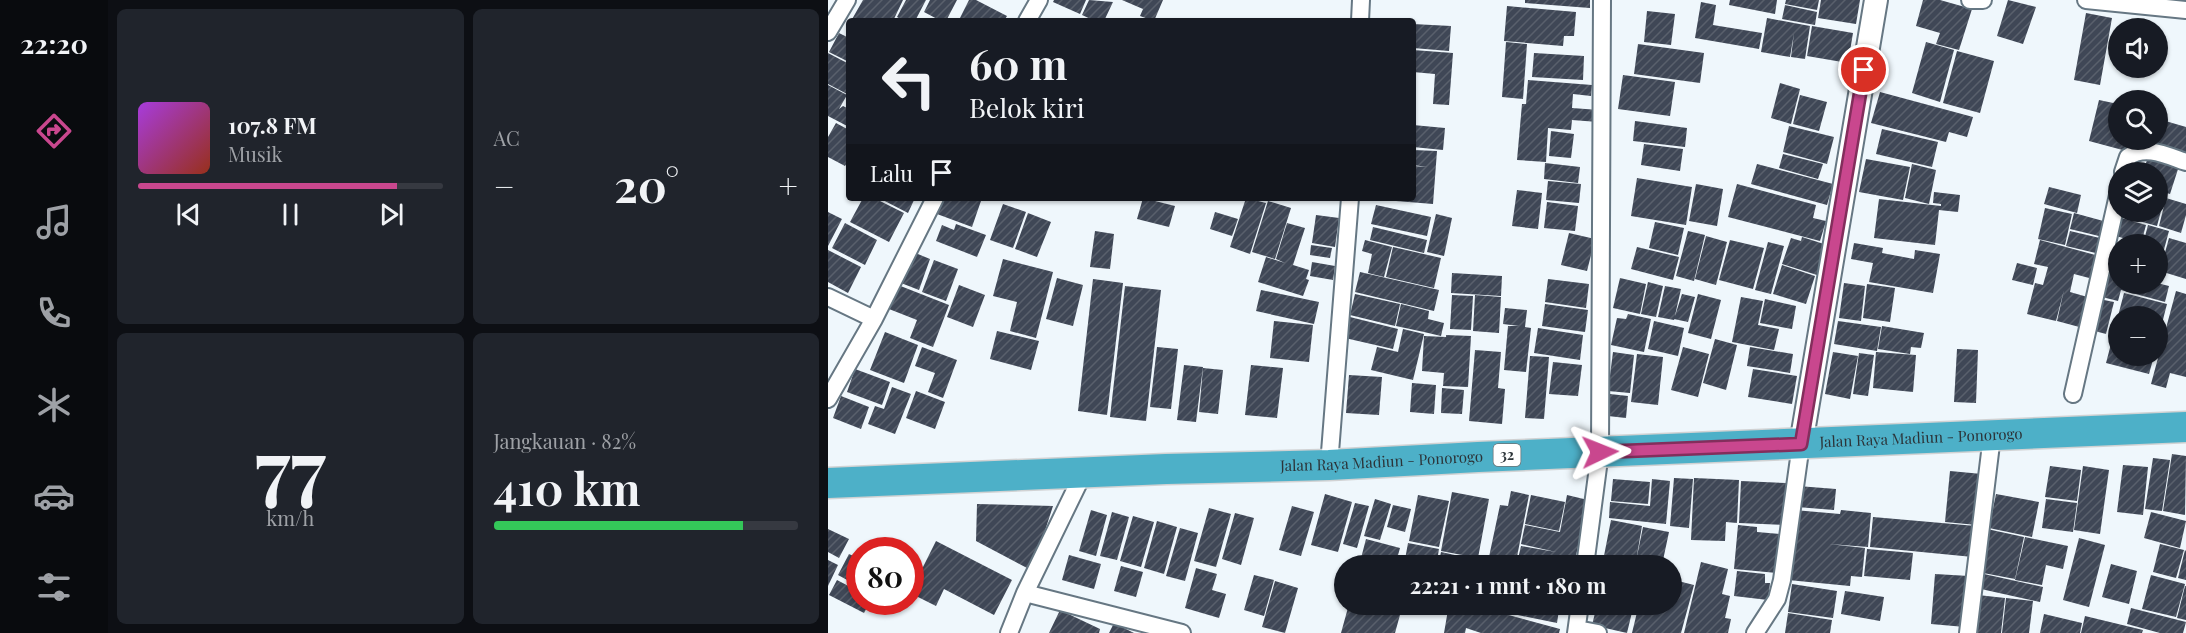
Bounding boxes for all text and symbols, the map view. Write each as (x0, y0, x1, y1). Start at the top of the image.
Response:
map controls (2108, 18, 2168, 366)
button: sound (2108, 18, 2168, 78)
text: 22:20 (20, 25, 88, 61)
text: 60 m (969, 35, 1067, 91)
icon: left (870, 42, 948, 120)
pin (1838, 44, 1889, 95)
icon: arrive (1847, 53, 1880, 86)
text: Belok kiri (969, 89, 1085, 125)
button: search (2108, 90, 2168, 150)
icon: directions (33, 110, 75, 152)
text: 107.8 FM (228, 110, 317, 140)
text: AC (494, 124, 520, 151)
text: Musik (228, 140, 283, 167)
text: 20° (614, 154, 679, 214)
icon: arrive (925, 156, 958, 189)
text: Lalu (870, 158, 913, 188)
button: layers (2108, 162, 2168, 222)
text: − (494, 163, 515, 207)
text: + (779, 163, 798, 207)
icon: previous (172, 198, 205, 231)
icon: pause (274, 198, 307, 231)
icon: next (375, 198, 408, 231)
icon: music (33, 201, 75, 243)
button: + (2108, 234, 2168, 294)
icon: phone (33, 292, 75, 334)
button: − (2108, 306, 2168, 366)
icon: climate (33, 384, 75, 426)
text: 77 (255, 413, 326, 517)
position arrow (1568, 420, 1632, 484)
street label: Jalan Raya Madiun - Ponorogo (1818, 423, 2023, 452)
text: Jangkauan · 82% (494, 427, 636, 454)
road number: 32 (1494, 444, 1520, 466)
street label: Jalan Raya Madiun - Ponorogo (1279, 446, 1483, 475)
text: 410 km (494, 457, 641, 517)
icon: car (33, 475, 75, 517)
text: km/h (266, 504, 314, 531)
speed limit sign: 80 (846, 537, 924, 615)
icon: filters (33, 566, 75, 608)
text: 22:21 · 1 mnt · 180 m (1410, 570, 1606, 600)

